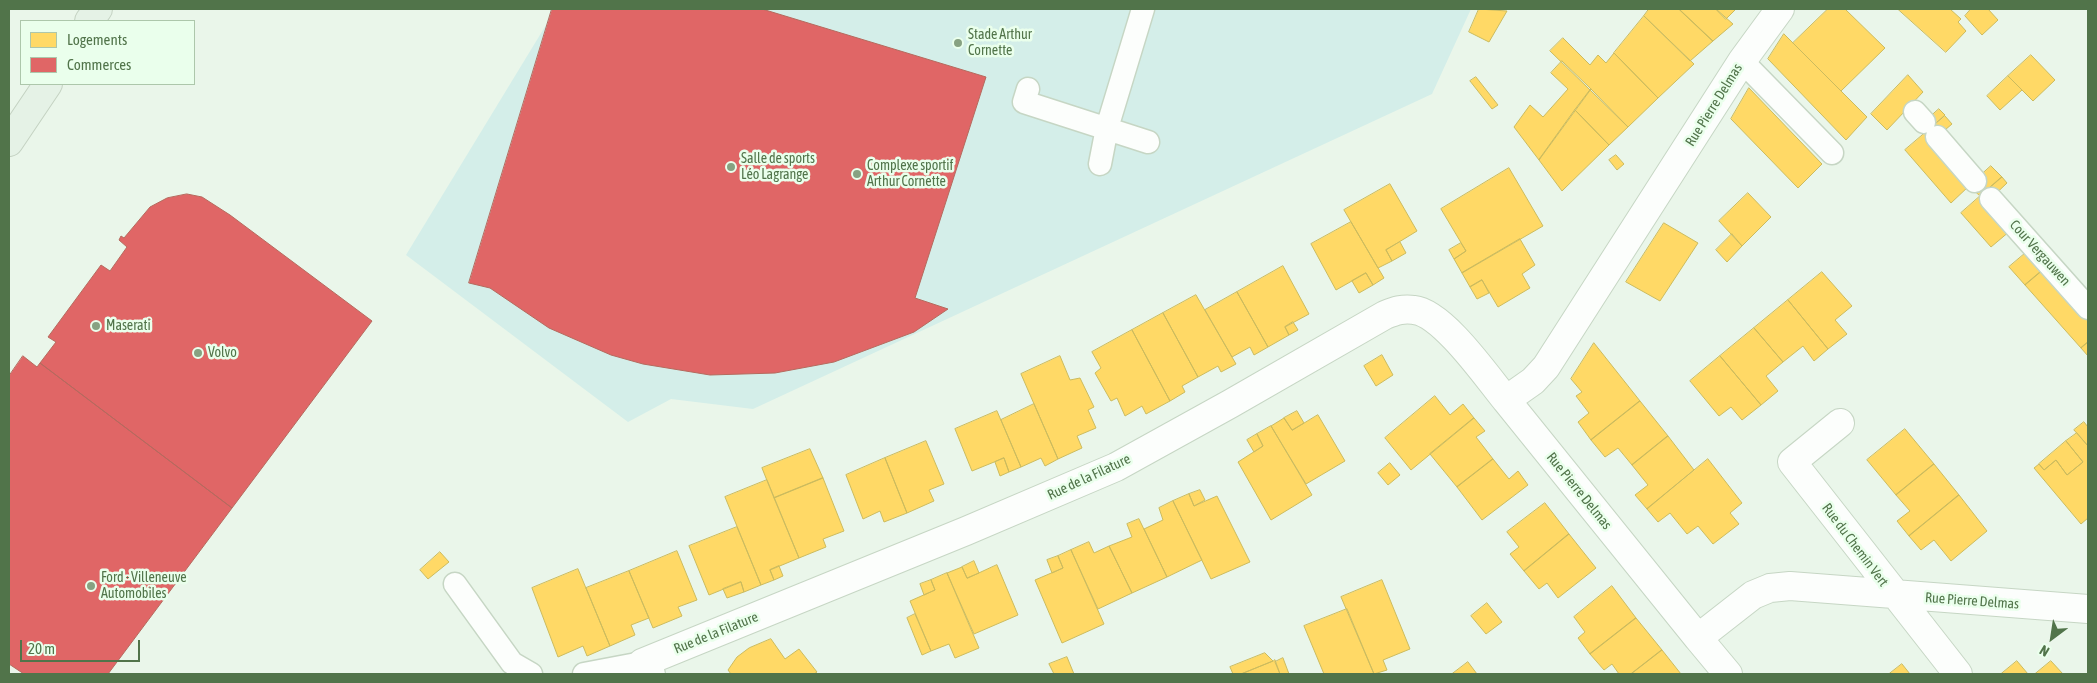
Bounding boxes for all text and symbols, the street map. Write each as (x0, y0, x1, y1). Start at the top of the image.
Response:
legend (20, 20, 195, 85)
place label: Stade Arthur Cornette (968, 27, 1032, 59)
text: Logements (67, 31, 127, 48)
marker: Stade Arthur Cornette (952, 37, 964, 49)
text: Commerces (67, 56, 131, 73)
street label: Rue Pierre Delmas (1682, 61, 1746, 149)
place label: Salle de sports Léo Lagrange (741, 151, 815, 184)
place label: Complexe sportif Arthur Cornette (867, 158, 953, 190)
marker: Salle de sports Léo Lagrange (725, 161, 737, 173)
marker: Complexe sportif Arthur Cornette (851, 168, 863, 180)
street label: Cour Vergauwen (2006, 217, 2074, 289)
place label: Maserati (106, 318, 151, 334)
marker: Maserati (90, 320, 102, 332)
place label: Volvo (208, 345, 237, 361)
marker: Volvo (192, 347, 204, 359)
street label: Rue Pierre Delmas (1543, 449, 1615, 533)
street label: Rue de la Filature (1045, 450, 1133, 504)
street label: Rue du Chemin Vert (1818, 500, 1892, 590)
place label: Ford - Villeneuve Automobiles (101, 570, 187, 602)
marker: Ford - Villeneuve Automobiles (85, 580, 97, 592)
street label: Rue Pierre Delmas (1924, 589, 2020, 613)
street label: Rue de la Filature (671, 608, 761, 658)
north arrow (2027, 613, 2077, 663)
scale bar (22, 630, 142, 662)
text: 20 m (28, 640, 55, 657)
text: N (2037, 642, 2052, 660)

